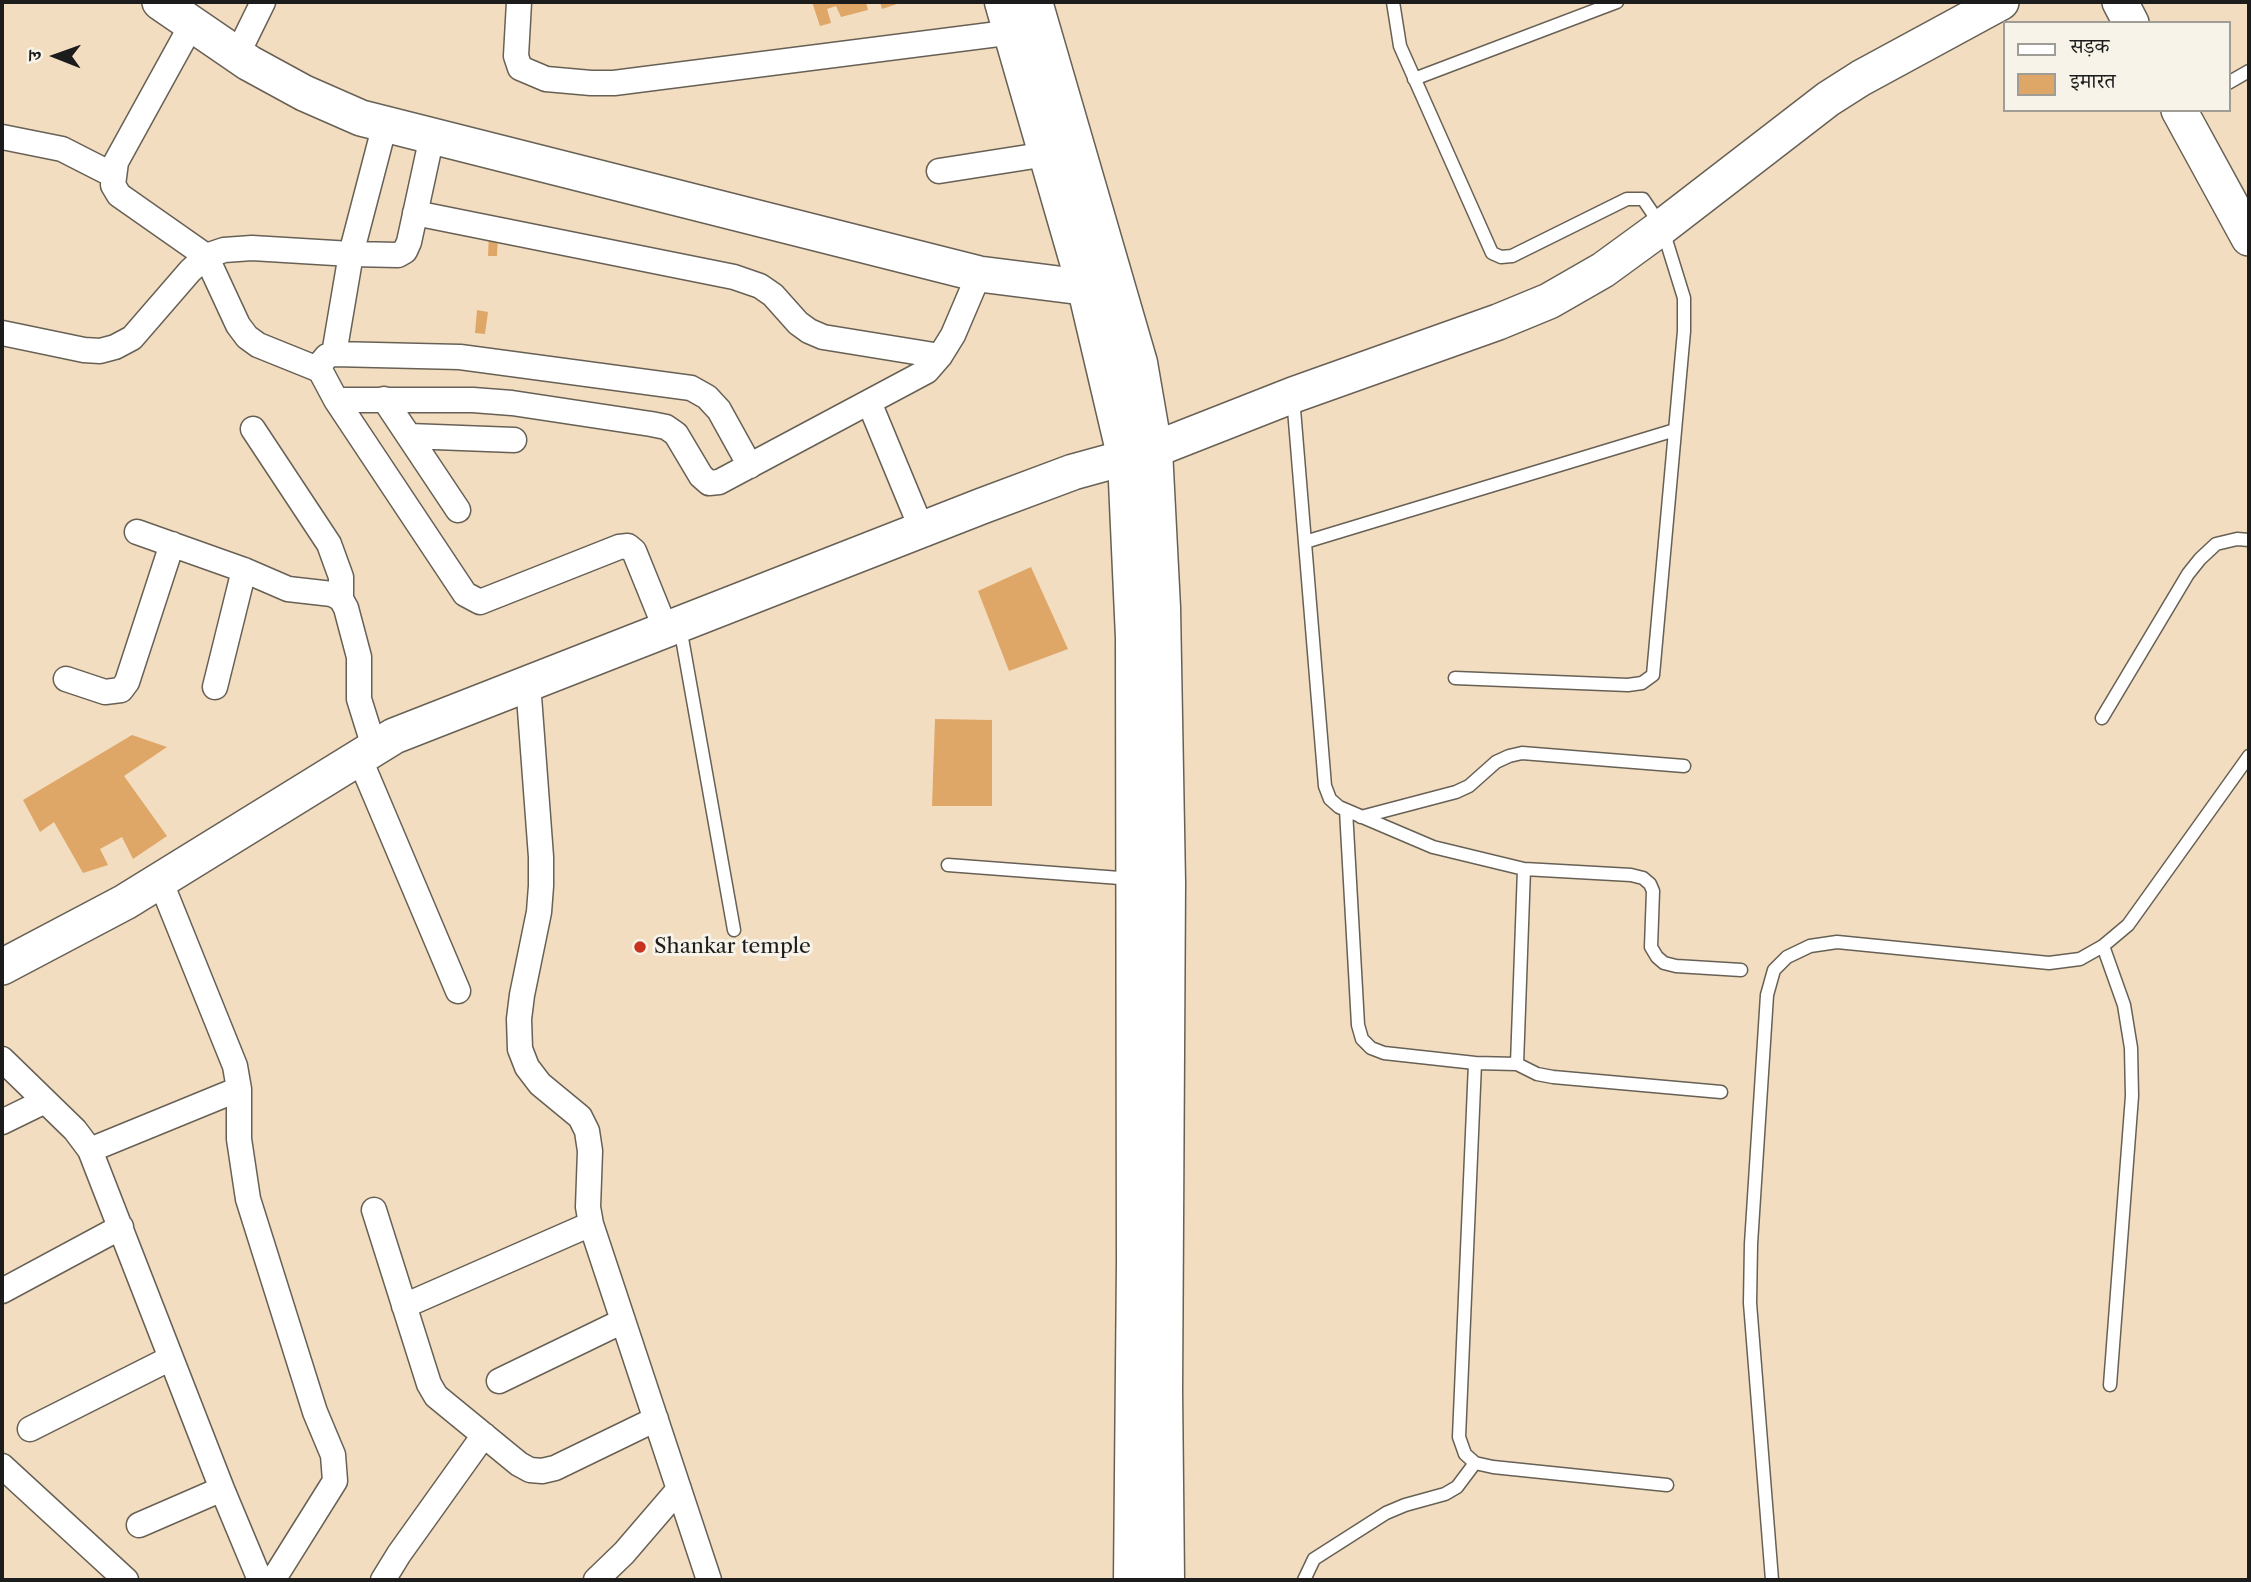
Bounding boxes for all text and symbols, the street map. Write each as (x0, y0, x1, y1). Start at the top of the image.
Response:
north arrow (21, 21, 91, 91)
legend (2002, 21, 2230, 112)
text: सड़क (2070, 33, 2109, 58)
text: उ (23, 51, 46, 61)
text: इमारत (2070, 68, 2116, 93)
place label: Shankar temple (654, 934, 811, 960)
marker: Shankar temple (632, 939, 648, 955)

